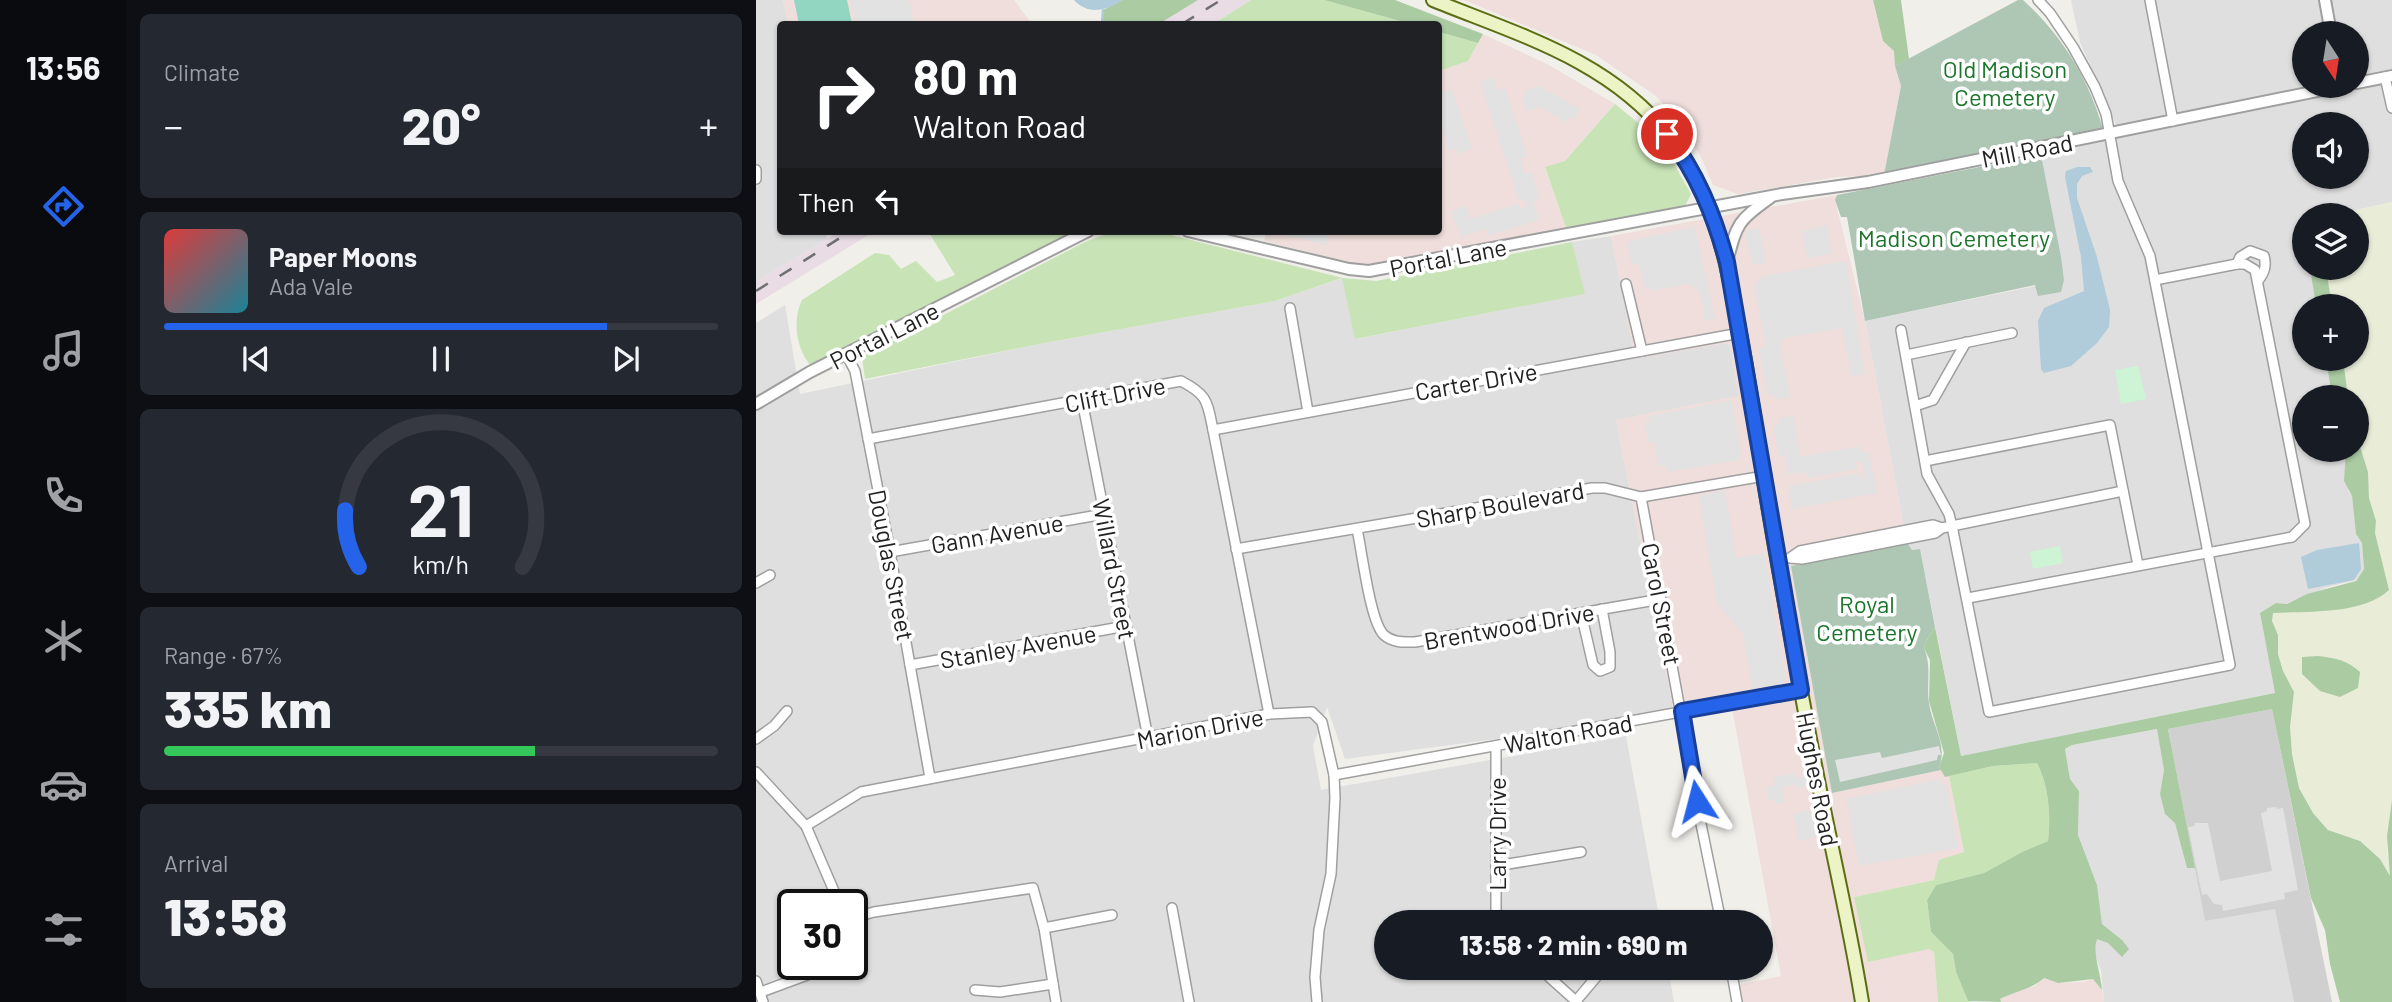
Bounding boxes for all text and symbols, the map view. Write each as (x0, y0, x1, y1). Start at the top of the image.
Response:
north arrow (2292, 21, 2370, 98)
map controls (2292, 21, 2369, 462)
text: 80 m (913, 46, 1018, 105)
text: 13:56 (26, 48, 100, 86)
icon: right (798, 49, 889, 140)
park label: Old Madison Cemetery (1943, 54, 2067, 111)
text: Climate (164, 58, 240, 86)
text: 20° (402, 93, 480, 155)
text: − (164, 102, 183, 148)
text: + (699, 102, 718, 148)
pin (1637, 104, 1697, 164)
text: Walton Road (913, 106, 1086, 144)
button: sound (2292, 112, 2369, 189)
icon: arrive (1648, 115, 1686, 153)
street label: Mill Road (1979, 127, 2075, 173)
icon: directions (39, 182, 88, 231)
icon: left (869, 182, 907, 220)
text: Then (798, 186, 855, 217)
button: layers (2292, 203, 2369, 280)
park label: Madison Cemetery (1858, 223, 2050, 252)
street label: Portal Lane (1387, 231, 1509, 283)
text: Paper Moons (269, 241, 417, 272)
text: Ada Vale (269, 272, 353, 300)
button: + (2292, 294, 2369, 371)
street label: Portal Lane (825, 295, 943, 375)
icon: music (39, 326, 88, 375)
icon: previous (237, 340, 275, 378)
icon: pause (422, 340, 460, 378)
icon: next (607, 340, 645, 378)
street label: Carter Drive (1412, 356, 1540, 406)
street label: Clift Drive (1062, 370, 1168, 418)
button: − (2292, 385, 2369, 462)
text: 21 (408, 464, 474, 552)
icon: phone (39, 471, 88, 520)
street label: Sharp Boulevard (1414, 475, 1586, 533)
street label: Douglas Street (863, 487, 921, 643)
street label: Willard Street (1087, 496, 1143, 642)
street label: Gann Avenue (929, 507, 1065, 559)
street label: Carol Street (1636, 540, 1688, 668)
text: km/h (413, 549, 469, 579)
park label: Royal Cemetery (1816, 589, 1918, 646)
street label: Brentwood Drive (1422, 597, 1596, 655)
icon: climate (39, 616, 88, 665)
street label: Stanley Avenue (938, 618, 1098, 674)
text: Range · 67% (164, 641, 283, 669)
text: 335 km (164, 676, 332, 738)
street label: Marion Drive (1134, 701, 1266, 755)
street label: Walton Road (1501, 707, 1635, 759)
street label: Hughes Road (1791, 709, 1845, 849)
icon: car (39, 760, 88, 809)
position arrow (1660, 764, 1734, 838)
street label: Larry Drive (1482, 777, 1511, 891)
text: Arrival (164, 849, 228, 877)
text: 13:58 (164, 884, 287, 946)
speed limit sign: 30 (777, 889, 868, 980)
icon: filters (39, 905, 88, 954)
text: 13:58 · 2 min · 690 m (1460, 929, 1687, 960)

